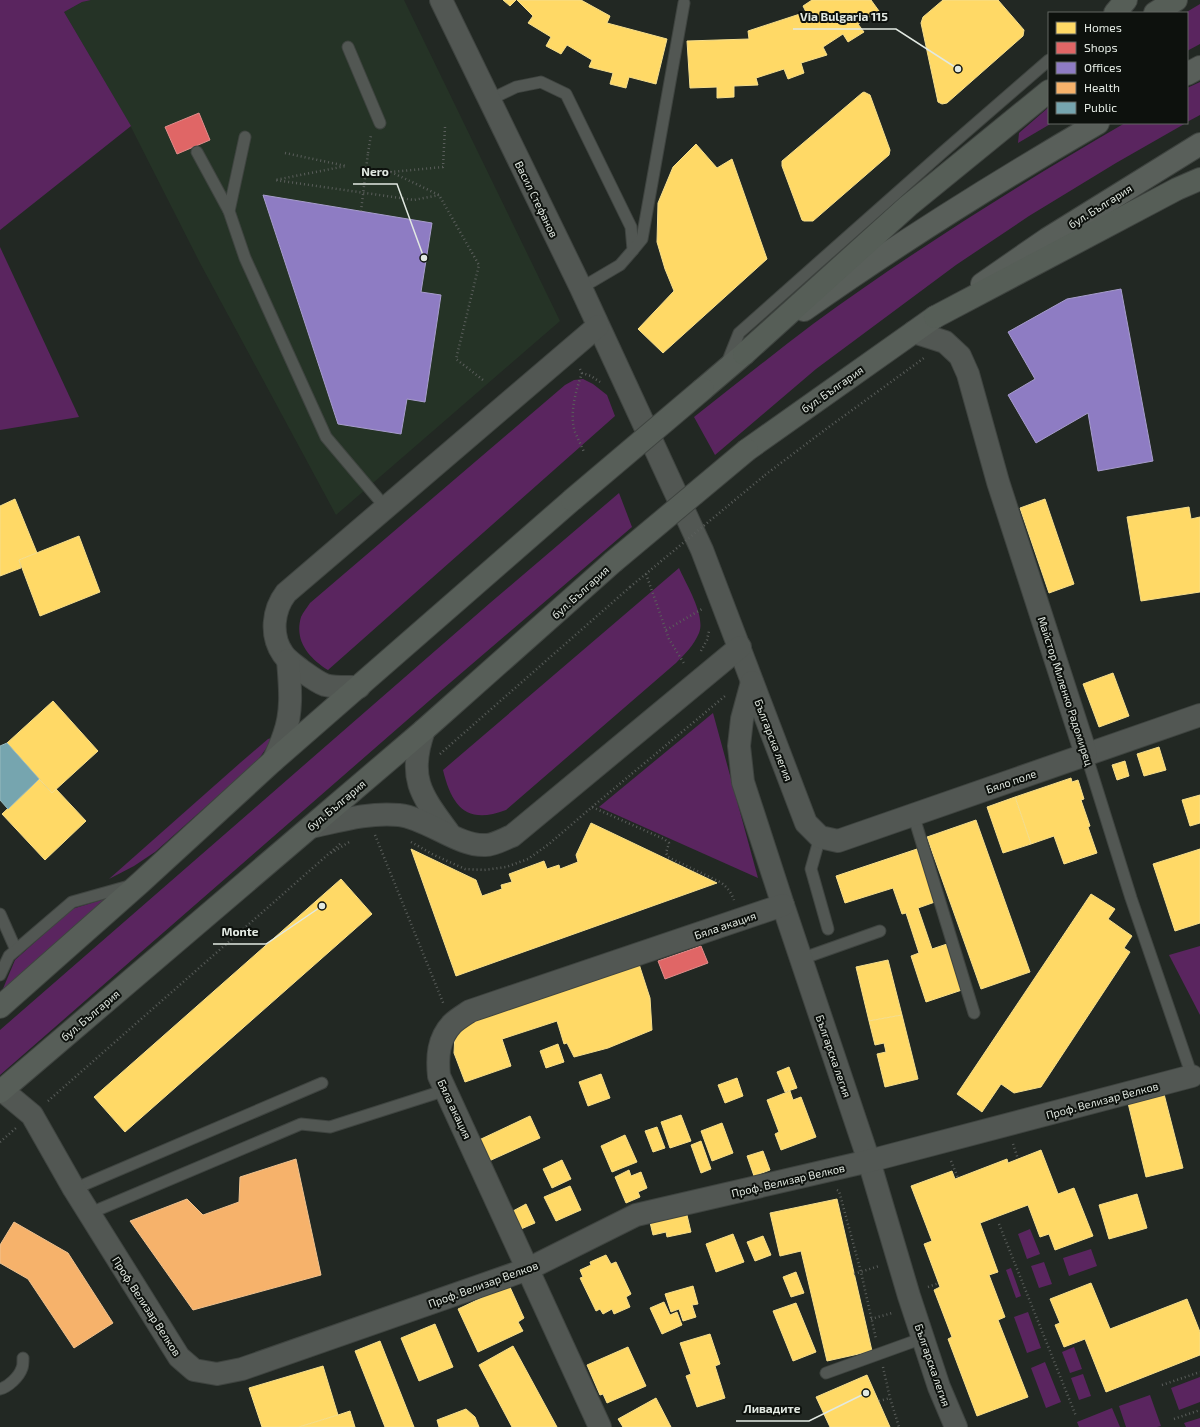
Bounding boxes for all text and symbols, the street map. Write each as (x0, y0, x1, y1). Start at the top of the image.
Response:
callout: Via Bulgaria 115 (793, 5, 896, 29)
text: Via Bulgaria 115 (800, 9, 888, 23)
legend (1048, 12, 1188, 124)
text: Homes (1084, 20, 1122, 34)
text: Shops (1084, 40, 1118, 54)
text: Offices (1084, 60, 1121, 74)
text: Health (1084, 80, 1120, 94)
text: Public (1084, 100, 1117, 114)
street label: Васил Стефанов (513, 159, 561, 239)
callout: Nero (353, 160, 397, 184)
text: Nero (361, 164, 389, 178)
street label: бул. България (1066, 181, 1135, 232)
street label: бул. България (799, 363, 866, 416)
street label: бул. България (549, 563, 612, 622)
street label: Майстор Миленко Радомирец (1036, 615, 1096, 768)
street label: Българска легия (752, 697, 796, 783)
street label: Бяло поле (984, 766, 1038, 796)
street label: бул. България (304, 777, 369, 834)
street label: Бяла акация (692, 908, 758, 942)
callout: Monte (213, 920, 266, 944)
text: Monte (222, 924, 259, 938)
street label: бул. България (58, 987, 123, 1044)
street label: Българска легия (814, 1013, 854, 1099)
street label: Бяла акация (436, 1077, 474, 1141)
street label: Проф. Велизар Велков (1044, 1079, 1160, 1121)
street label: Проф. Велизар Велков (730, 1161, 846, 1199)
street label: Проф. Велизар Велков (110, 1254, 184, 1358)
street label: Проф. Велизар Велков (426, 1258, 540, 1310)
street label: Българска легия (913, 1322, 953, 1408)
callout: Ливадите (736, 1397, 809, 1421)
text: Ливадите (743, 1401, 801, 1415)

